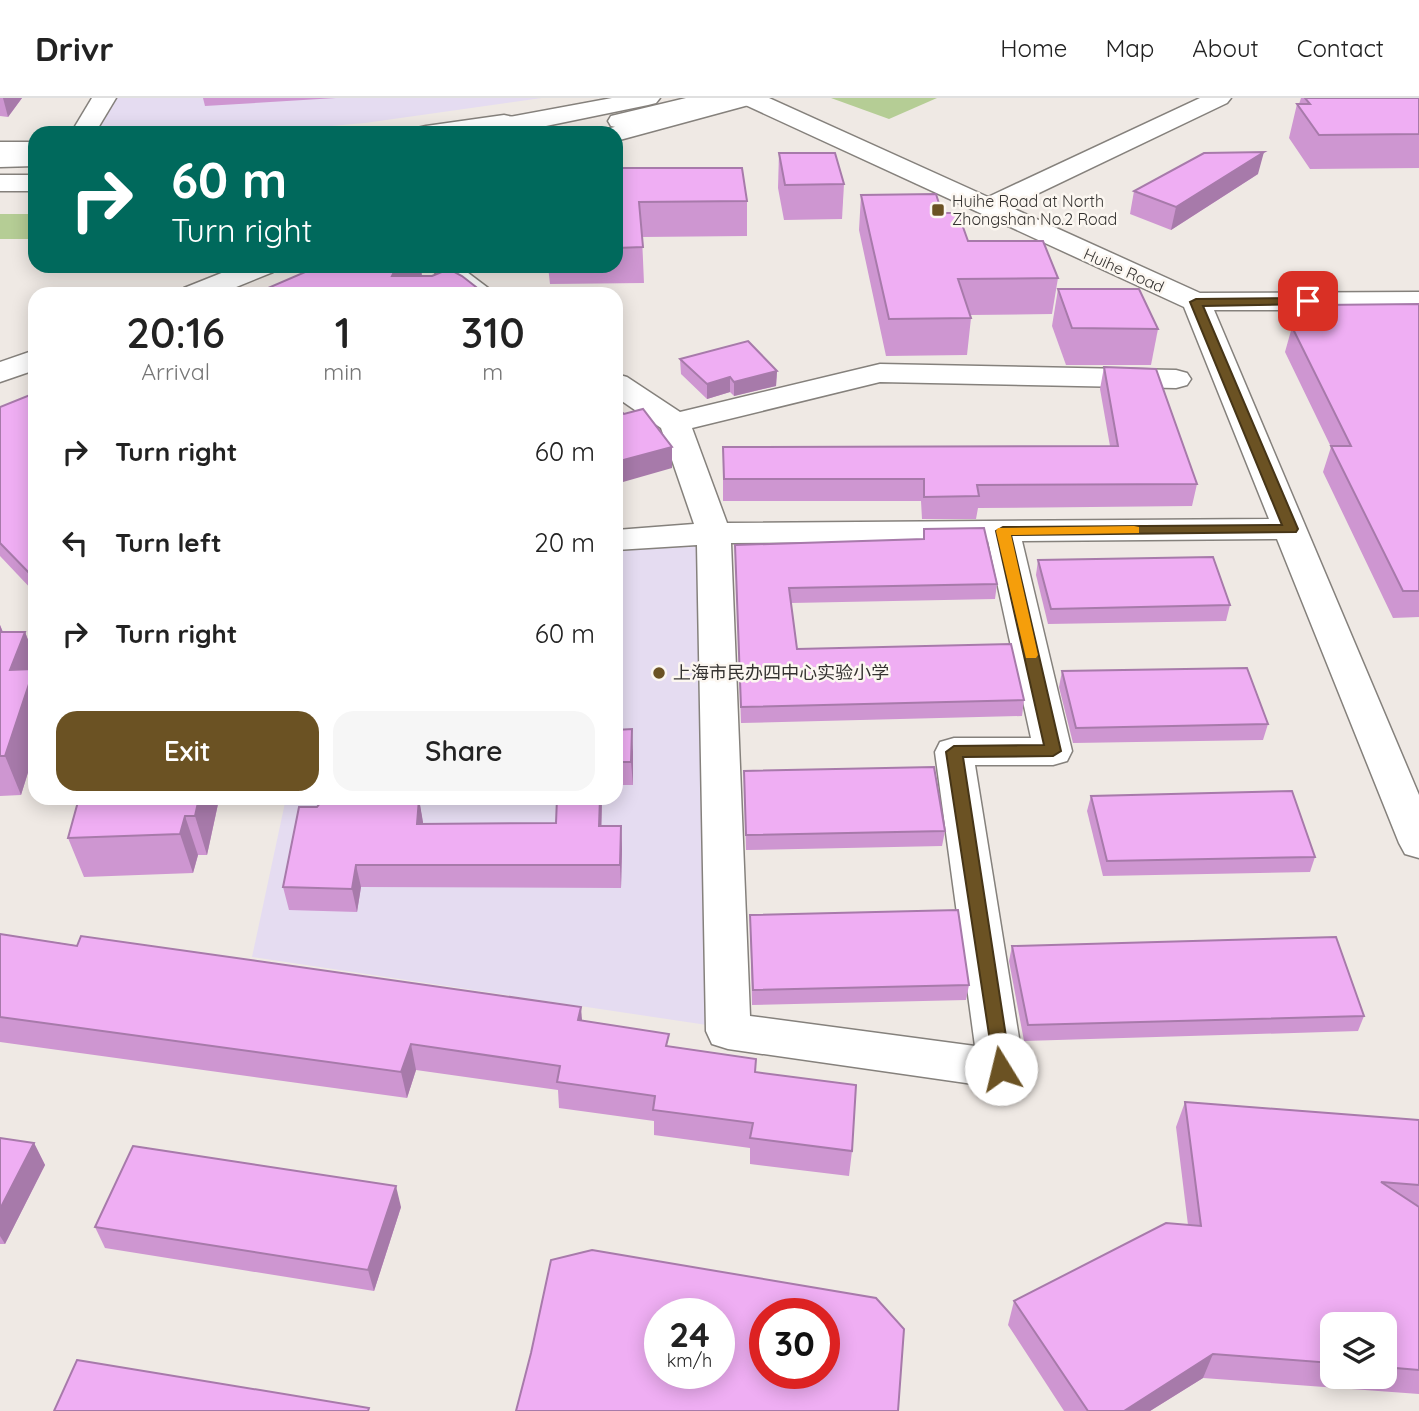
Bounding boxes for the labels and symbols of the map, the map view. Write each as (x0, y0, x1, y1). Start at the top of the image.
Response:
place label: Huihe Road at North Zhongshan No.2 Road (952, 191, 1117, 229)
marker: Huihe Road at North Zhongshan No.2 Road (930, 202, 946, 218)
street label: Huihe Road (1081, 243, 1167, 297)
pin (1278, 271, 1338, 331)
place label: 上海市民办四中心实验小学 (673, 661, 889, 684)
marker: 上海市民办四中心实验小学 (651, 665, 667, 681)
position arrow (964, 1032, 1038, 1106)
speed limit sign: 30 (749, 1298, 840, 1389)

